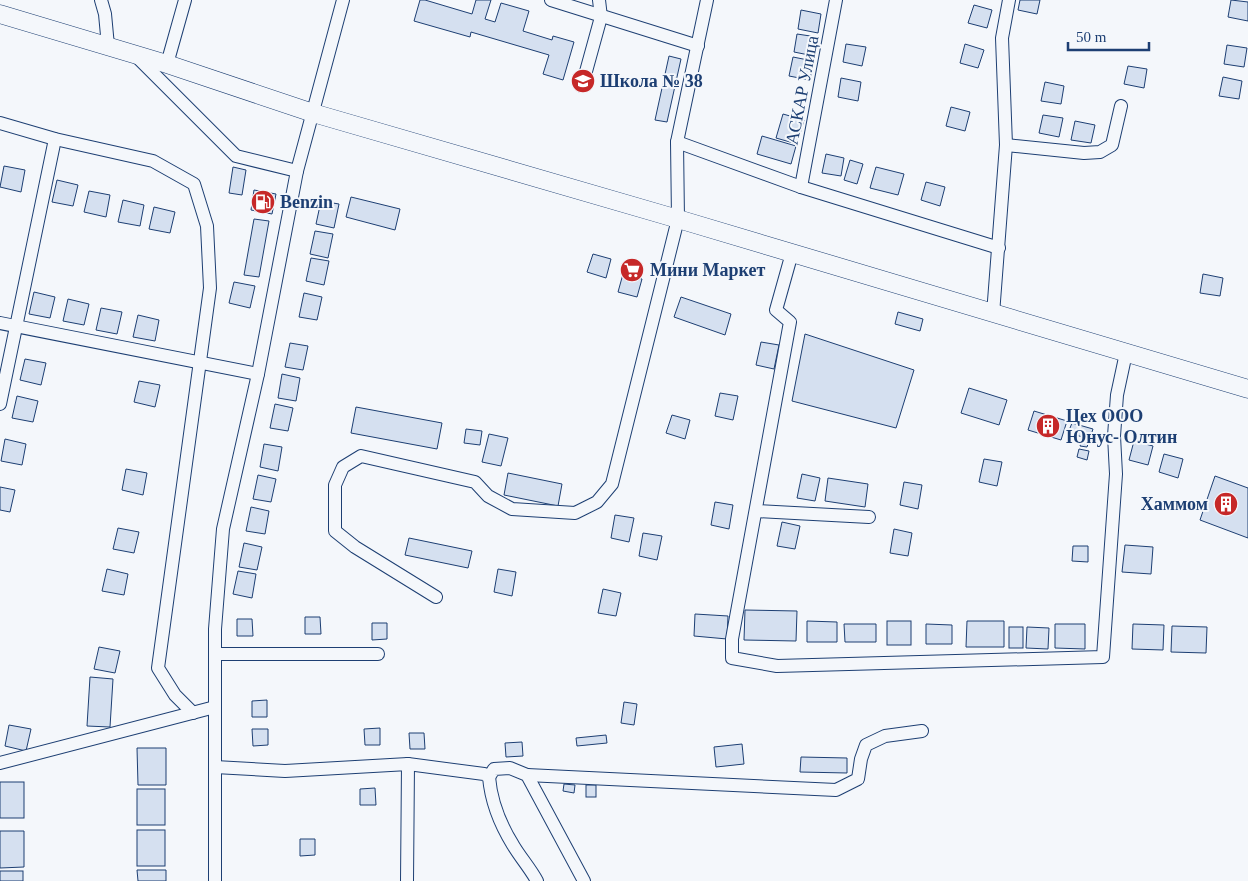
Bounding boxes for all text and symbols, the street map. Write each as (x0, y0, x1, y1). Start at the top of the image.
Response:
scale bar (1068, 20, 1149, 52)
text: 50 m (1076, 29, 1107, 45)
street label: АСКАР Улица (782, 34, 822, 146)
school or university icon: Школа № 38 (570, 68, 596, 94)
place label: Школа № 38 (600, 71, 703, 91)
fuel station icon: Benzin (250, 189, 276, 215)
place label: Benzin (280, 192, 333, 212)
supermarket icon: Мини Маркет (619, 257, 645, 283)
place label: Мини Маркет (650, 260, 766, 280)
place label: Цех ООО Юнус- Олтин (1066, 406, 1177, 447)
building icon: Цех ООО Юнус- Олтин (1035, 413, 1061, 439)
building icon: Хаммом (1213, 491, 1239, 517)
place label: Хаммом (1141, 494, 1208, 514)

